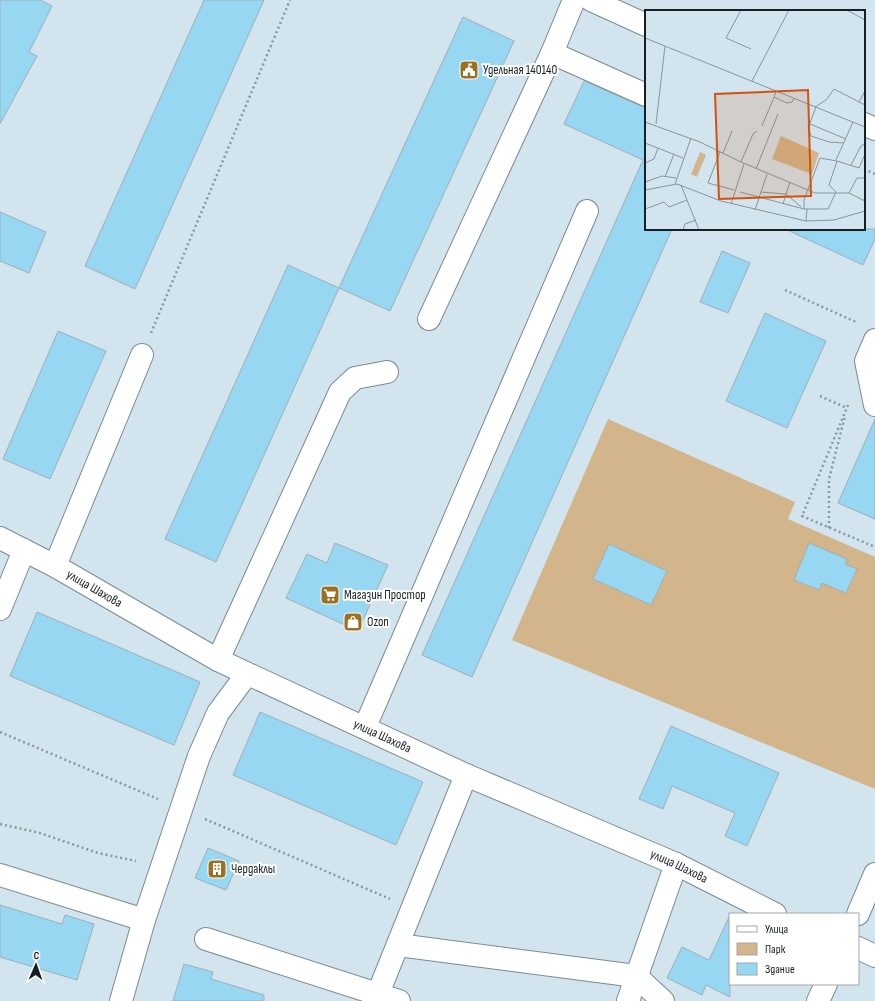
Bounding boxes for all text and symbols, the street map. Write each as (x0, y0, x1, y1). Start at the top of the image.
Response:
inset map (645, 10, 865, 230)
public building icon: Удельная 140140 (458, 59, 480, 81)
place label: Удельная 140140 (483, 62, 557, 78)
street label: улица Шахова (63, 566, 125, 611)
supermarket icon: Магазин Простор (319, 584, 341, 606)
place label: Магазин Простор (344, 587, 426, 603)
shop icon: Ozon (342, 611, 364, 633)
place label: Ozon (367, 614, 389, 630)
street label: улица Шахова (351, 716, 414, 756)
street label: улица Шахова (648, 846, 711, 887)
building icon: Чердаклы (206, 858, 228, 880)
place label: Чердаклы (231, 861, 275, 877)
legend (729, 913, 859, 985)
text: Улица (765, 922, 789, 937)
text: Парк (765, 942, 786, 957)
north arrow (16, 945, 56, 985)
text: С (33, 949, 40, 962)
text: Здание (765, 962, 795, 977)

